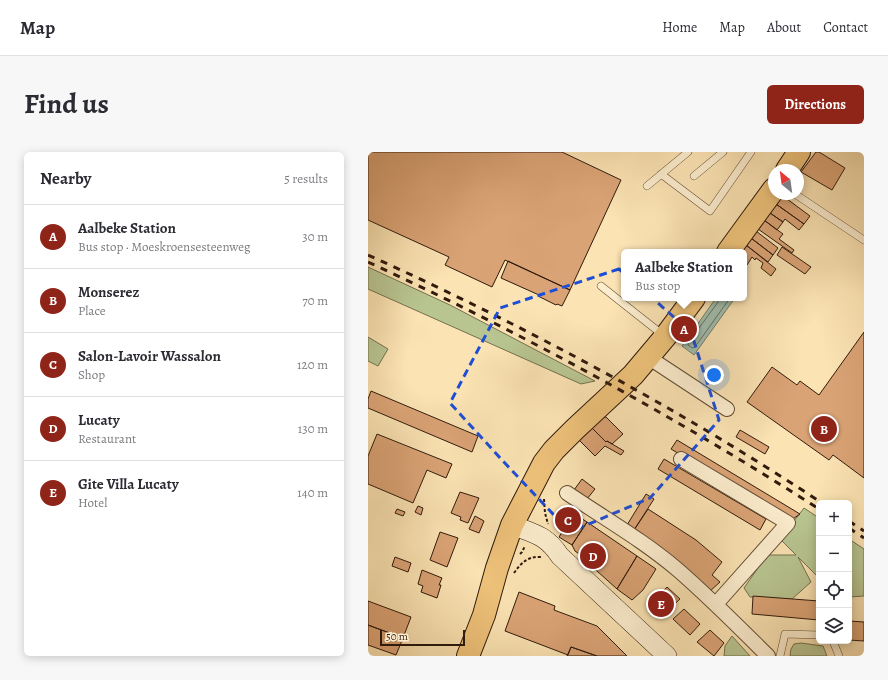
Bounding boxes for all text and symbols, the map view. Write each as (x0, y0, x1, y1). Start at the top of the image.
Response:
text: Map (20, 15, 55, 41)
text: Home (662, 18, 697, 37)
text: Map (719, 18, 745, 37)
text: About (767, 18, 801, 37)
text: Contact (823, 18, 868, 37)
text: Find us (24, 85, 109, 123)
button: Directions (767, 85, 864, 124)
north arrow (768, 164, 804, 200)
text: Nearby (40, 167, 91, 190)
text: 5 results (284, 170, 328, 187)
text: Aalbeke Station (78, 218, 176, 238)
text: A (49, 228, 57, 245)
text: 30 m (302, 228, 328, 245)
text: Bus stop · Moeskroensesteenweg (78, 238, 250, 255)
popup (621, 249, 747, 301)
text: Aalbeke Station (635, 257, 733, 277)
text: Bus stop (635, 277, 680, 294)
text: Monserez (78, 282, 139, 302)
text: B (49, 292, 57, 309)
text: 70 m (302, 292, 328, 309)
text: Place (78, 302, 106, 319)
pin: A (671, 314, 697, 344)
text: Salon-Lavoir Wassalon (78, 346, 221, 366)
text: C (49, 356, 57, 373)
text: 120 m (297, 356, 328, 373)
your location (704, 365, 724, 385)
text: Shop (78, 366, 105, 383)
text: Lucaty (78, 410, 120, 430)
pin: B (811, 414, 837, 444)
text: D (48, 420, 58, 437)
text: 130 m (298, 420, 328, 437)
text: Restaurant (78, 430, 136, 447)
text: Gite Villa Lucaty (78, 474, 179, 494)
text: E (49, 484, 57, 501)
text: 140 m (297, 484, 328, 501)
text: Hotel (78, 494, 107, 511)
map controls (816, 500, 852, 644)
button: + (816, 500, 852, 536)
pin: C (555, 505, 581, 535)
button: − (816, 536, 852, 572)
pin: D (580, 541, 606, 571)
button: locate (816, 572, 852, 608)
pin: E (648, 589, 674, 619)
button: layers (816, 608, 852, 644)
scale bar (380, 628, 465, 647)
text: 50 m (386, 629, 408, 644)

